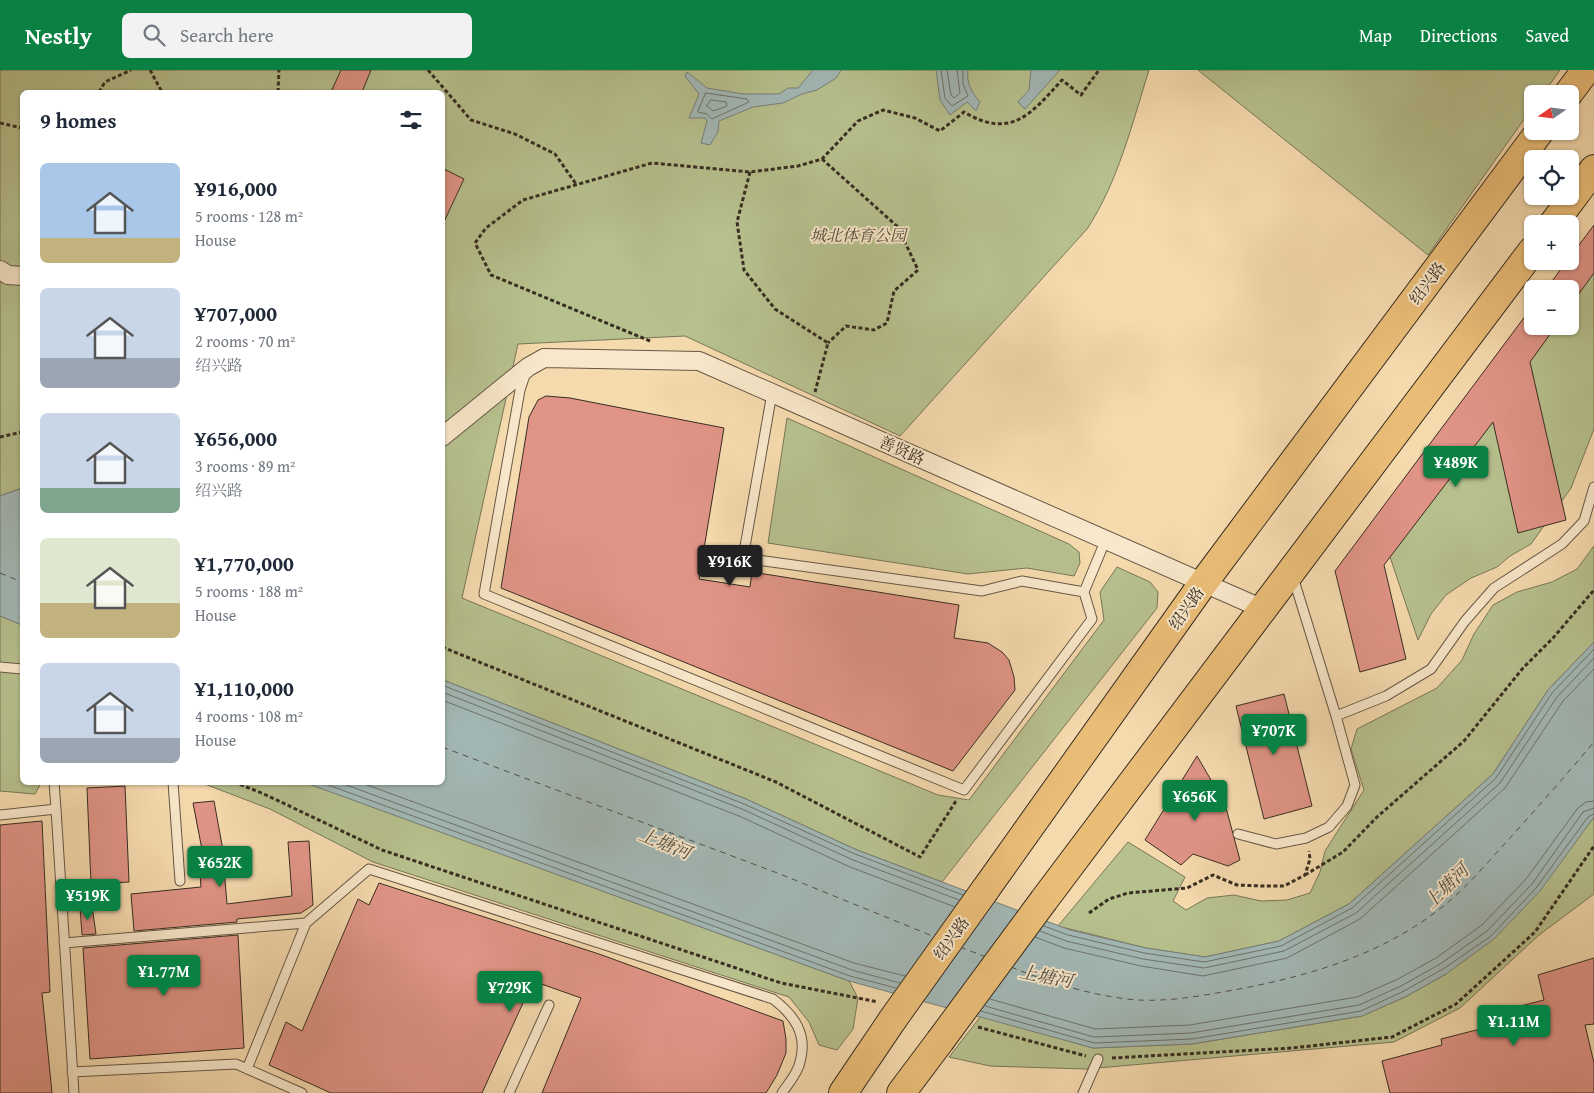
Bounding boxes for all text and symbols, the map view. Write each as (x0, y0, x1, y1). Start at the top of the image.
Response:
search box (122, 13, 472, 58)
text: Nestly (25, 18, 92, 53)
icon: search (140, 21, 168, 49)
text: Search here (180, 21, 274, 49)
text: Map (1359, 22, 1392, 49)
text: Directions (1420, 22, 1497, 49)
text: Saved (1525, 22, 1569, 49)
north arrow (1524, 85, 1579, 140)
map controls (1524, 85, 1579, 335)
text: 9 homes (40, 105, 116, 136)
icon: filters (397, 106, 425, 134)
button: locate (1524, 150, 1579, 205)
text: ¥916,000 (195, 173, 277, 204)
icon: home (80, 183, 140, 243)
text: 5 rooms · 128 m² (195, 204, 303, 228)
button: + (1524, 215, 1579, 270)
park label: 城北体育公园 (810, 223, 909, 247)
text: House (195, 228, 236, 252)
street label: 绍兴路 (1403, 257, 1451, 309)
button: − (1524, 280, 1579, 335)
text: ¥707,000 (195, 298, 277, 329)
icon: home (80, 308, 140, 368)
text: 2 rooms · 70 m² (195, 329, 295, 353)
text: 绍兴路 (195, 353, 243, 377)
text: ¥656,000 (195, 423, 277, 454)
street label: 善贤路 (875, 429, 929, 471)
icon: home (80, 433, 140, 493)
pin: ¥489K (1421, 446, 1491, 488)
text: ¥489K (1434, 450, 1478, 474)
text: 3 rooms · 89 m² (195, 454, 295, 478)
text: 绍兴路 (195, 478, 243, 502)
pin: ¥916K (695, 544, 765, 587)
text: ¥1,770,000 (195, 548, 294, 579)
text: ¥916K (708, 549, 752, 573)
icon: home (80, 558, 140, 618)
text: 5 rooms · 188 m² (195, 579, 303, 603)
street label: 绍兴路 (1162, 581, 1210, 635)
text: House (195, 603, 236, 627)
text: ¥1,110,000 (195, 673, 294, 704)
icon: home (80, 683, 140, 743)
text: 4 rooms · 108 m² (195, 704, 303, 728)
pin: ¥707K (1239, 714, 1309, 756)
text: ¥707K (1252, 718, 1296, 742)
text: House (195, 728, 236, 752)
pin: ¥656K (1160, 780, 1230, 822)
text: ¥656K (1173, 784, 1217, 808)
water label: 上塘河 (635, 820, 698, 867)
pin: ¥652K (185, 846, 255, 888)
text: ¥652K (198, 850, 242, 874)
water label: 上塘河 (1417, 855, 1477, 915)
pin: ¥519K (53, 878, 123, 921)
text: ¥519K (66, 883, 110, 907)
street label: 绍兴路 (927, 912, 975, 964)
pin: ¥1.77M (123, 954, 205, 997)
water label: 上塘河 (1017, 958, 1078, 995)
text: ¥1.77M (138, 959, 190, 983)
pin: ¥729K (475, 970, 545, 1013)
text: ¥729K (488, 975, 532, 999)
pin: ¥1.11M (1473, 1004, 1555, 1047)
text: ¥1.11M (1488, 1009, 1540, 1033)

